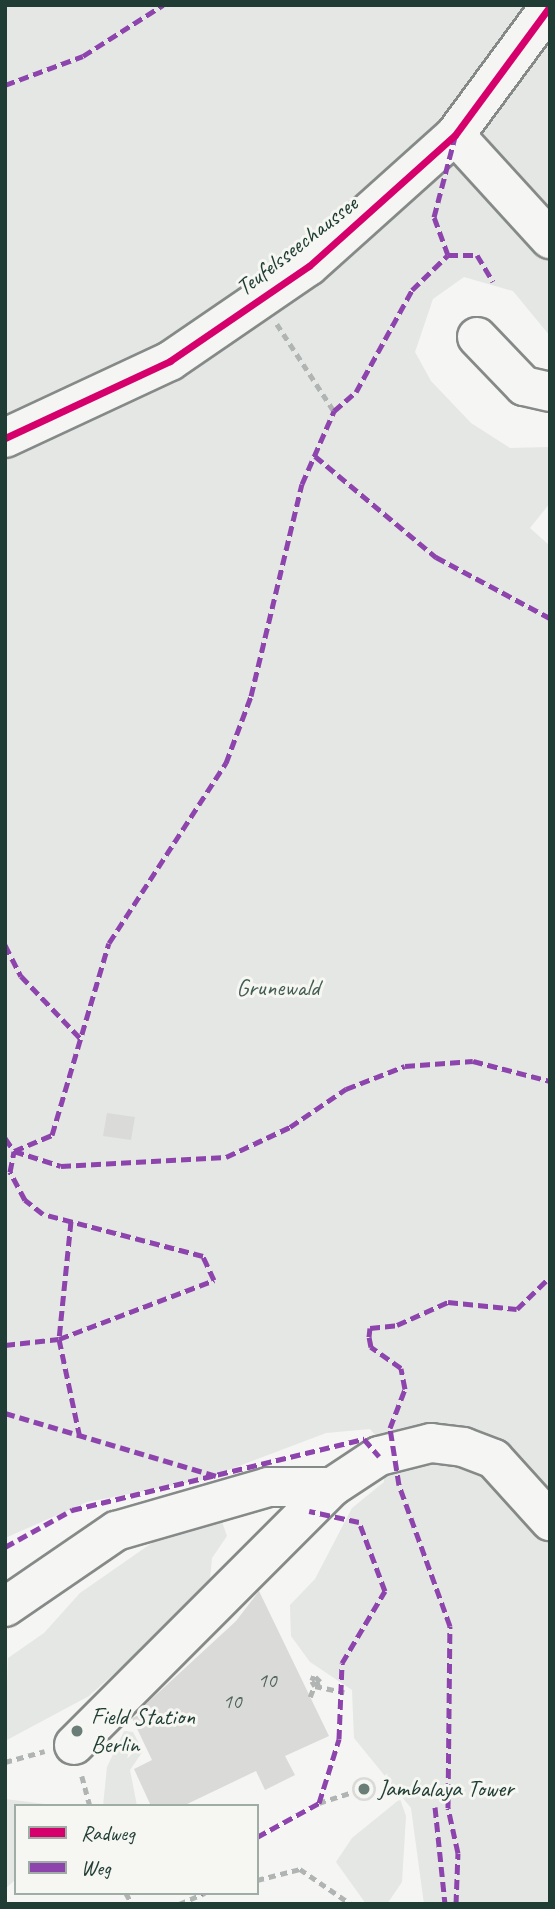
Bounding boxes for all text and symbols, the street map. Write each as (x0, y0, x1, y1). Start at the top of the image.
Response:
street label: Teufelsseechaussee (230, 190, 364, 302)
park label: Grunewald (236, 974, 320, 1002)
house number: 10 (258, 1667, 276, 1693)
house number: 10 (223, 1688, 241, 1714)
place label: Field Station Berlin (91, 1703, 196, 1759)
marker: Field Station Berlin (69, 1723, 85, 1739)
place label: Jambalaya Tower (378, 1775, 513, 1803)
marker: Jambalaya Tower (356, 1781, 372, 1797)
legend (14, 1804, 259, 1895)
text: Radweg (81, 1820, 135, 1846)
text: Weg (81, 1855, 111, 1881)

